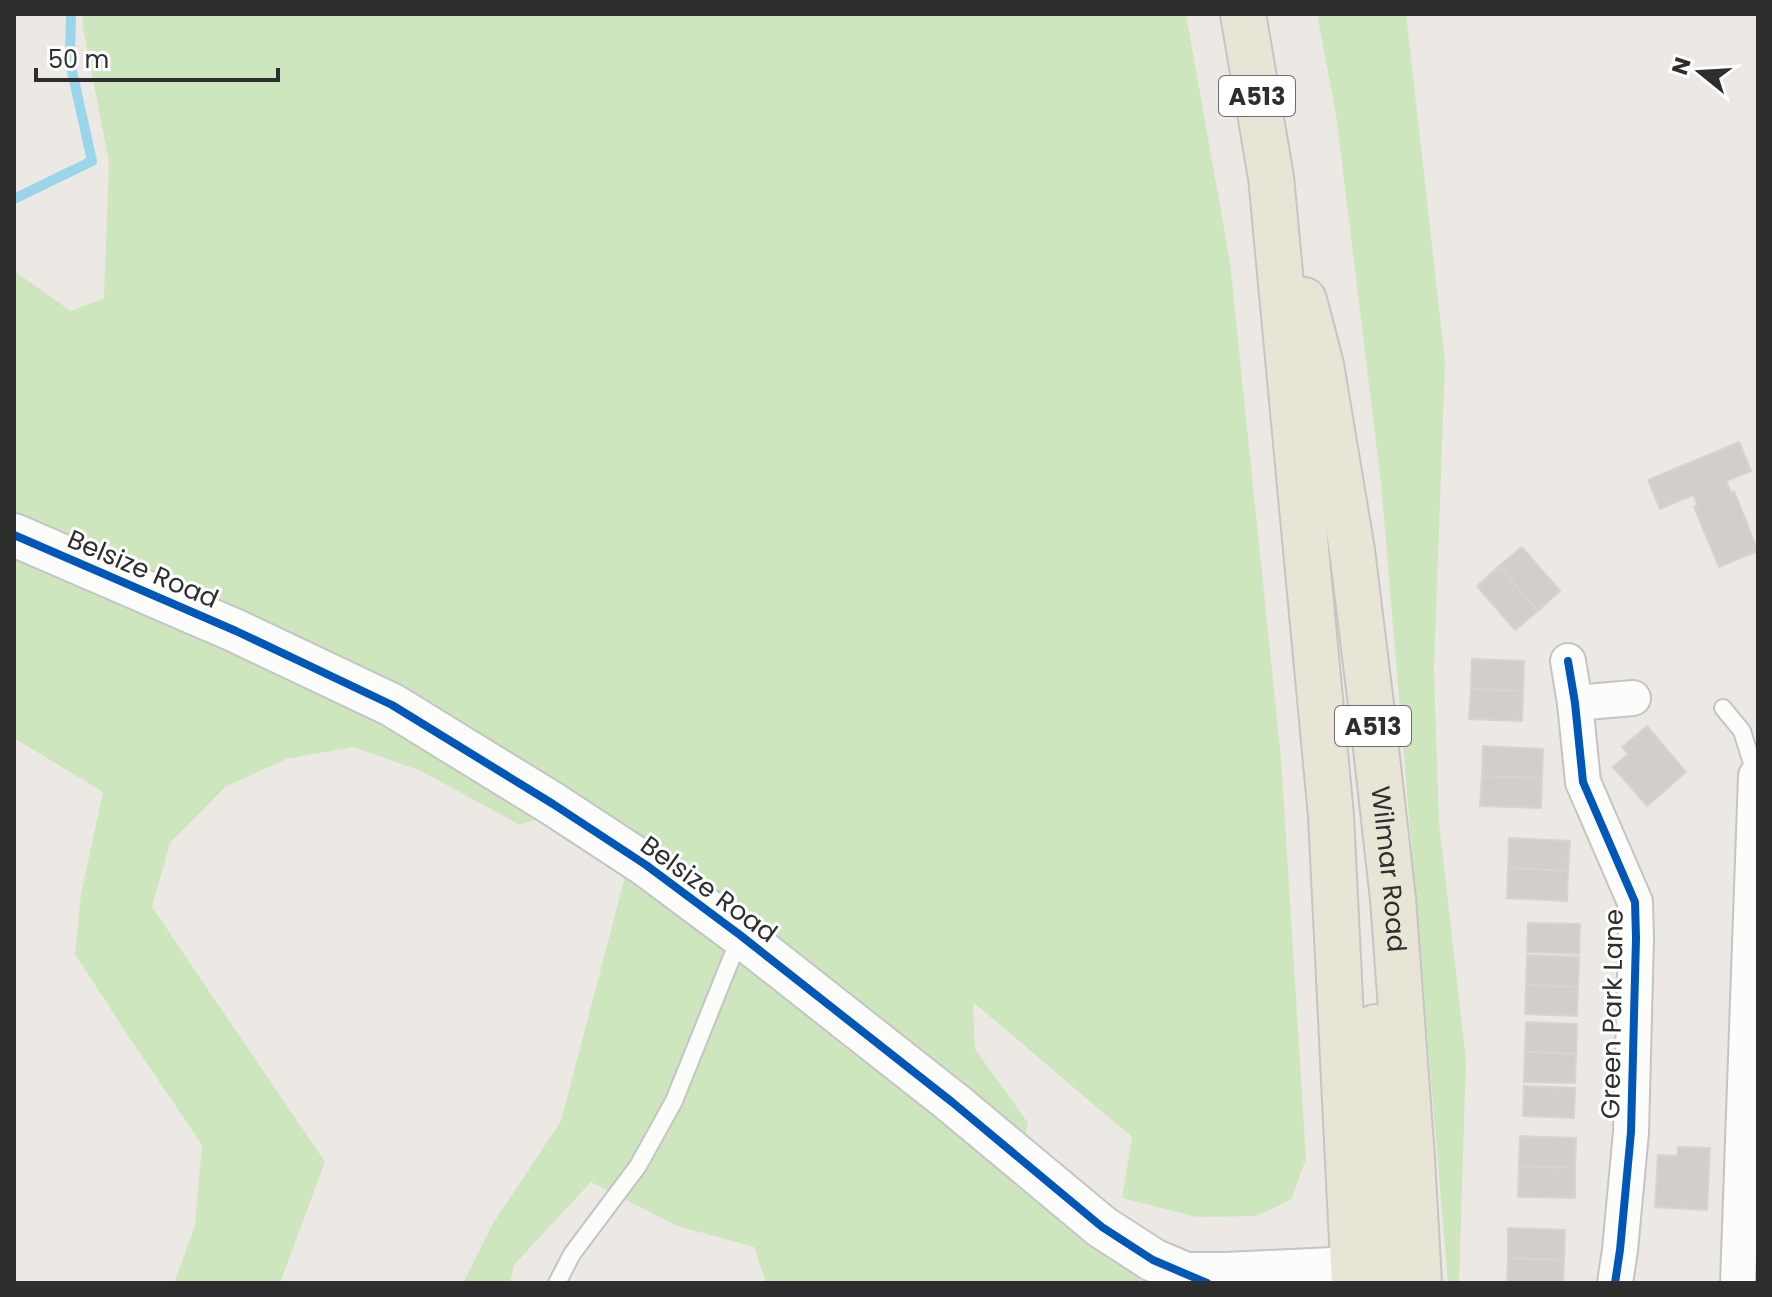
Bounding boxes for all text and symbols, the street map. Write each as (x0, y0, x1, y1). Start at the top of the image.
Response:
scale bar (36, 32, 278, 82)
north arrow (1660, 32, 1740, 112)
text: 50 m (48, 43, 109, 76)
text: N (1664, 53, 1699, 79)
road number: A513 (1219, 76, 1295, 116)
street label: Belsize Road (62, 521, 224, 617)
road number: A513 (1335, 706, 1411, 746)
street label: Wilmar Road (1362, 784, 1415, 953)
street label: Belsize Road (633, 827, 785, 951)
street label: Green Park Lane (1592, 909, 1632, 1119)

